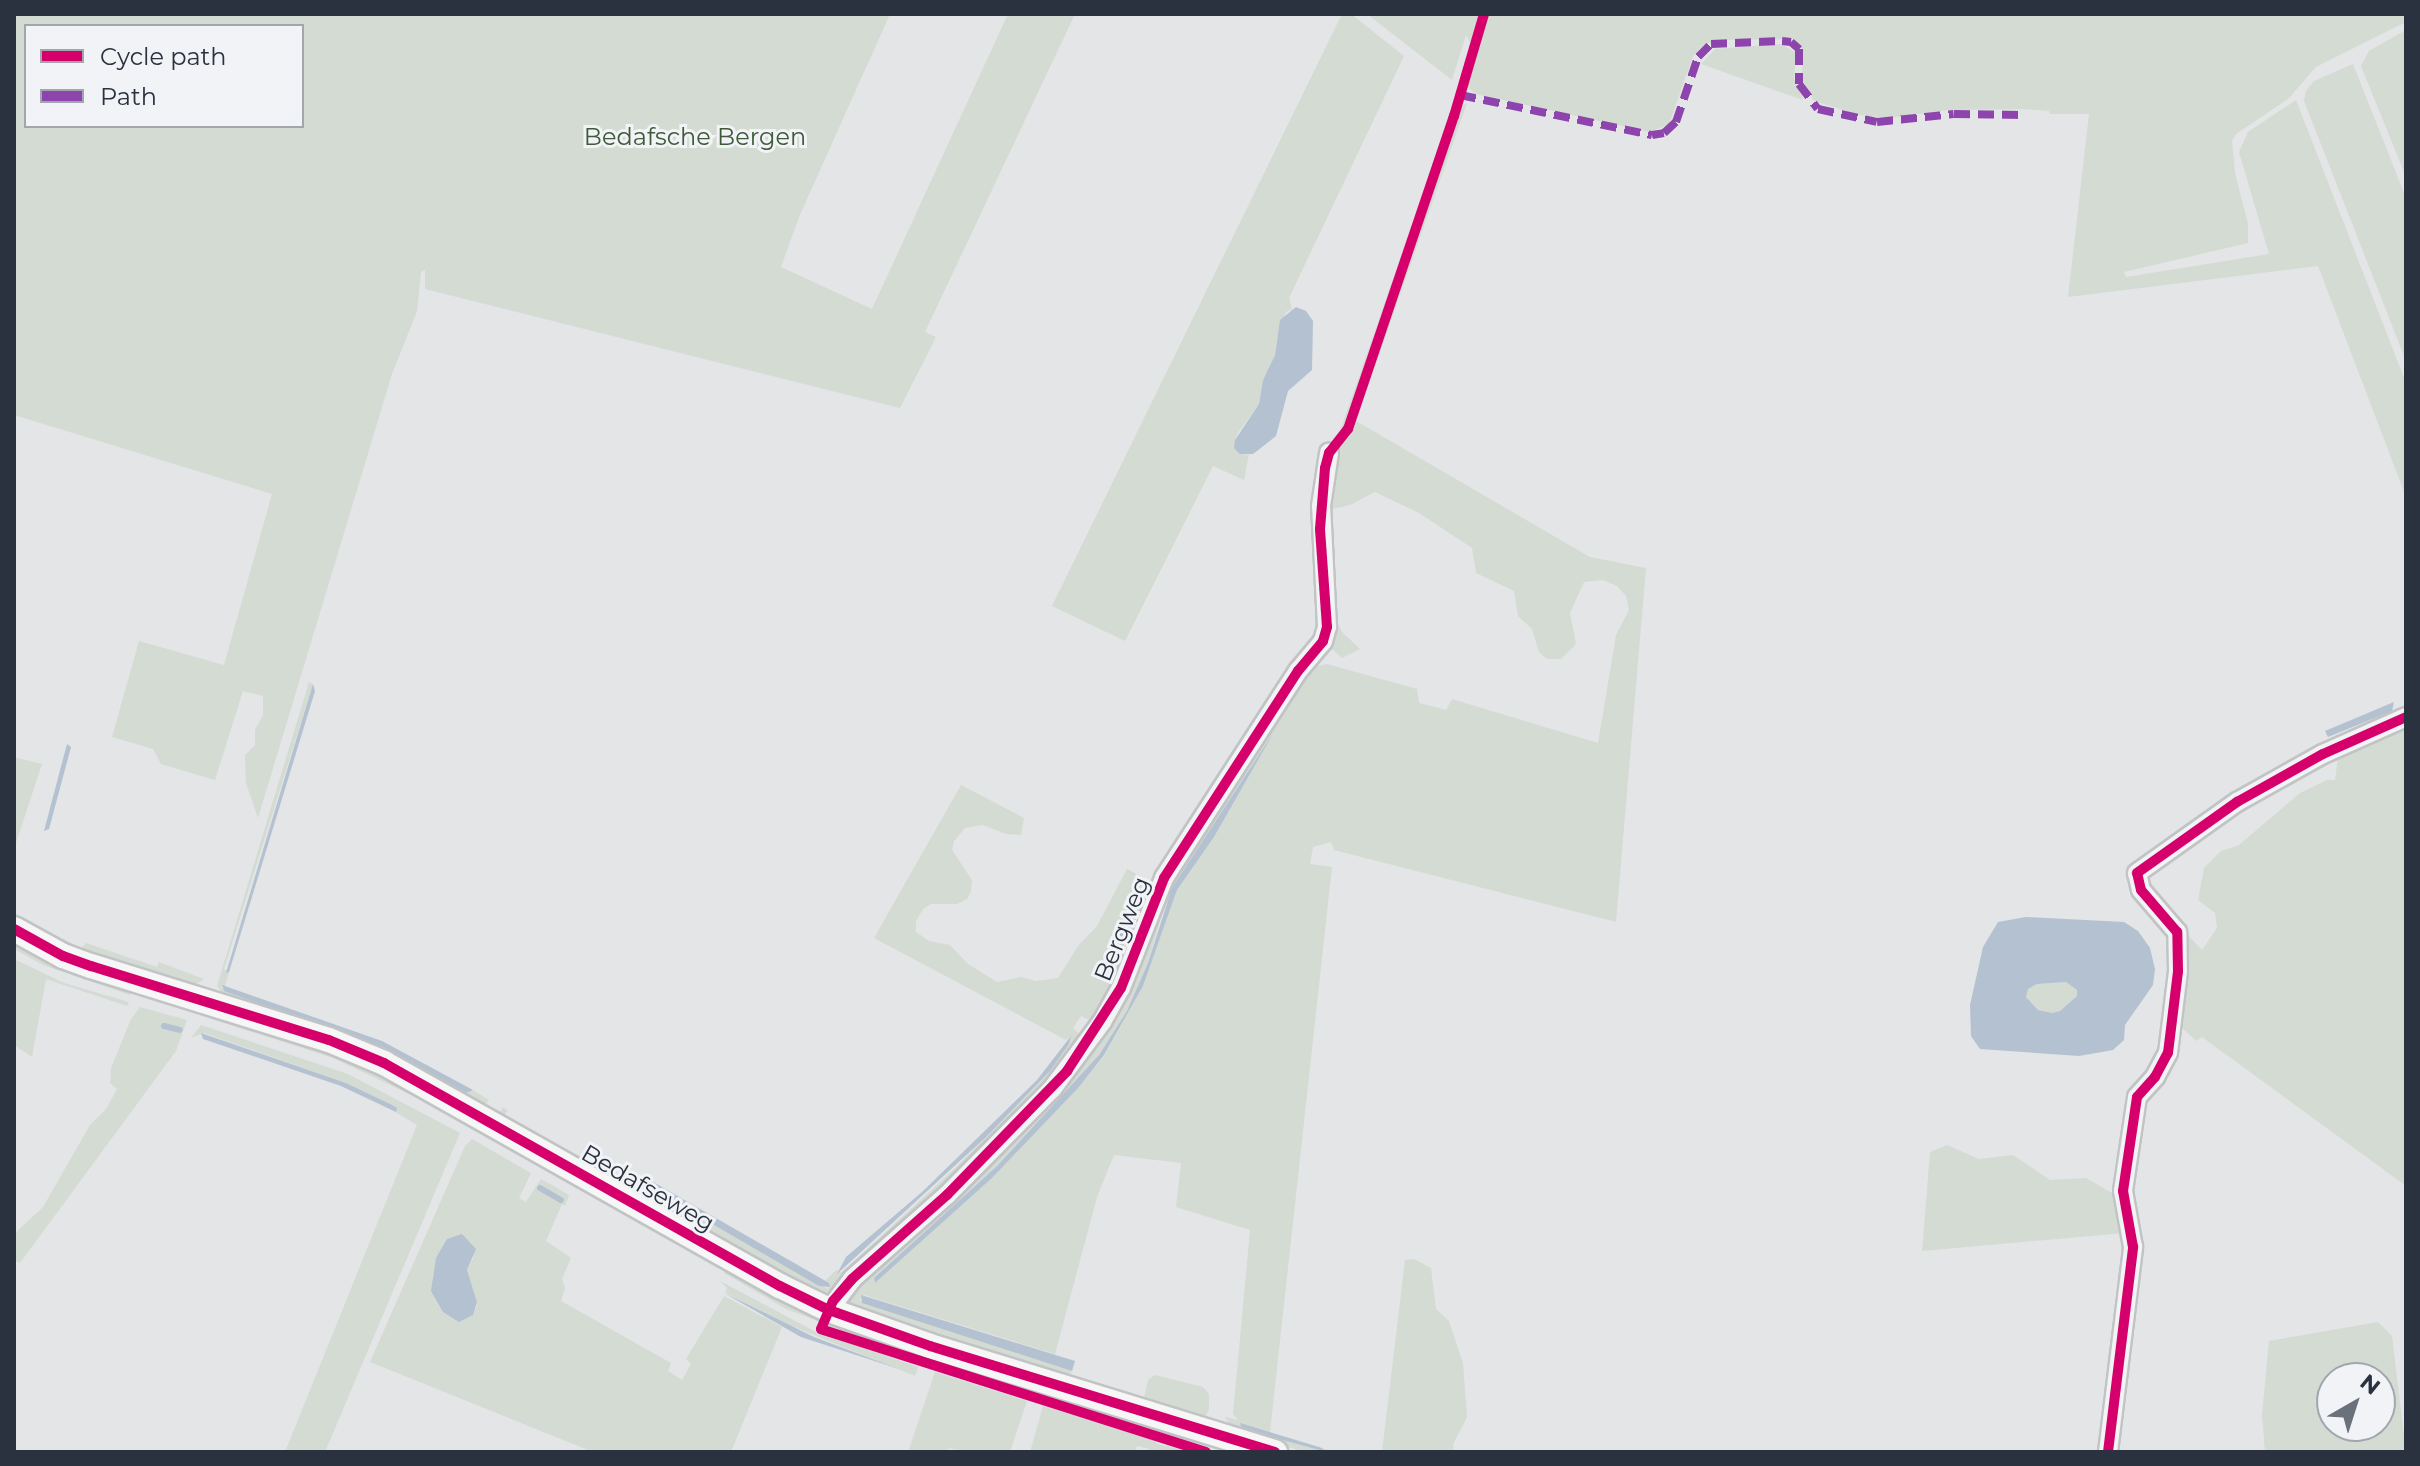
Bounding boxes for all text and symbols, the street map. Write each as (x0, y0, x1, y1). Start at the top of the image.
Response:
legend (24, 24, 304, 128)
text: Cycle path (100, 42, 227, 71)
text: Path (100, 82, 157, 111)
park label: Bedafsche Bergen (584, 123, 806, 151)
street label: Bergweg (1088, 873, 1156, 985)
street label: Bedafseweg (576, 1138, 720, 1238)
north arrow (2316, 1362, 2396, 1442)
text: N (2355, 1368, 2386, 1401)

